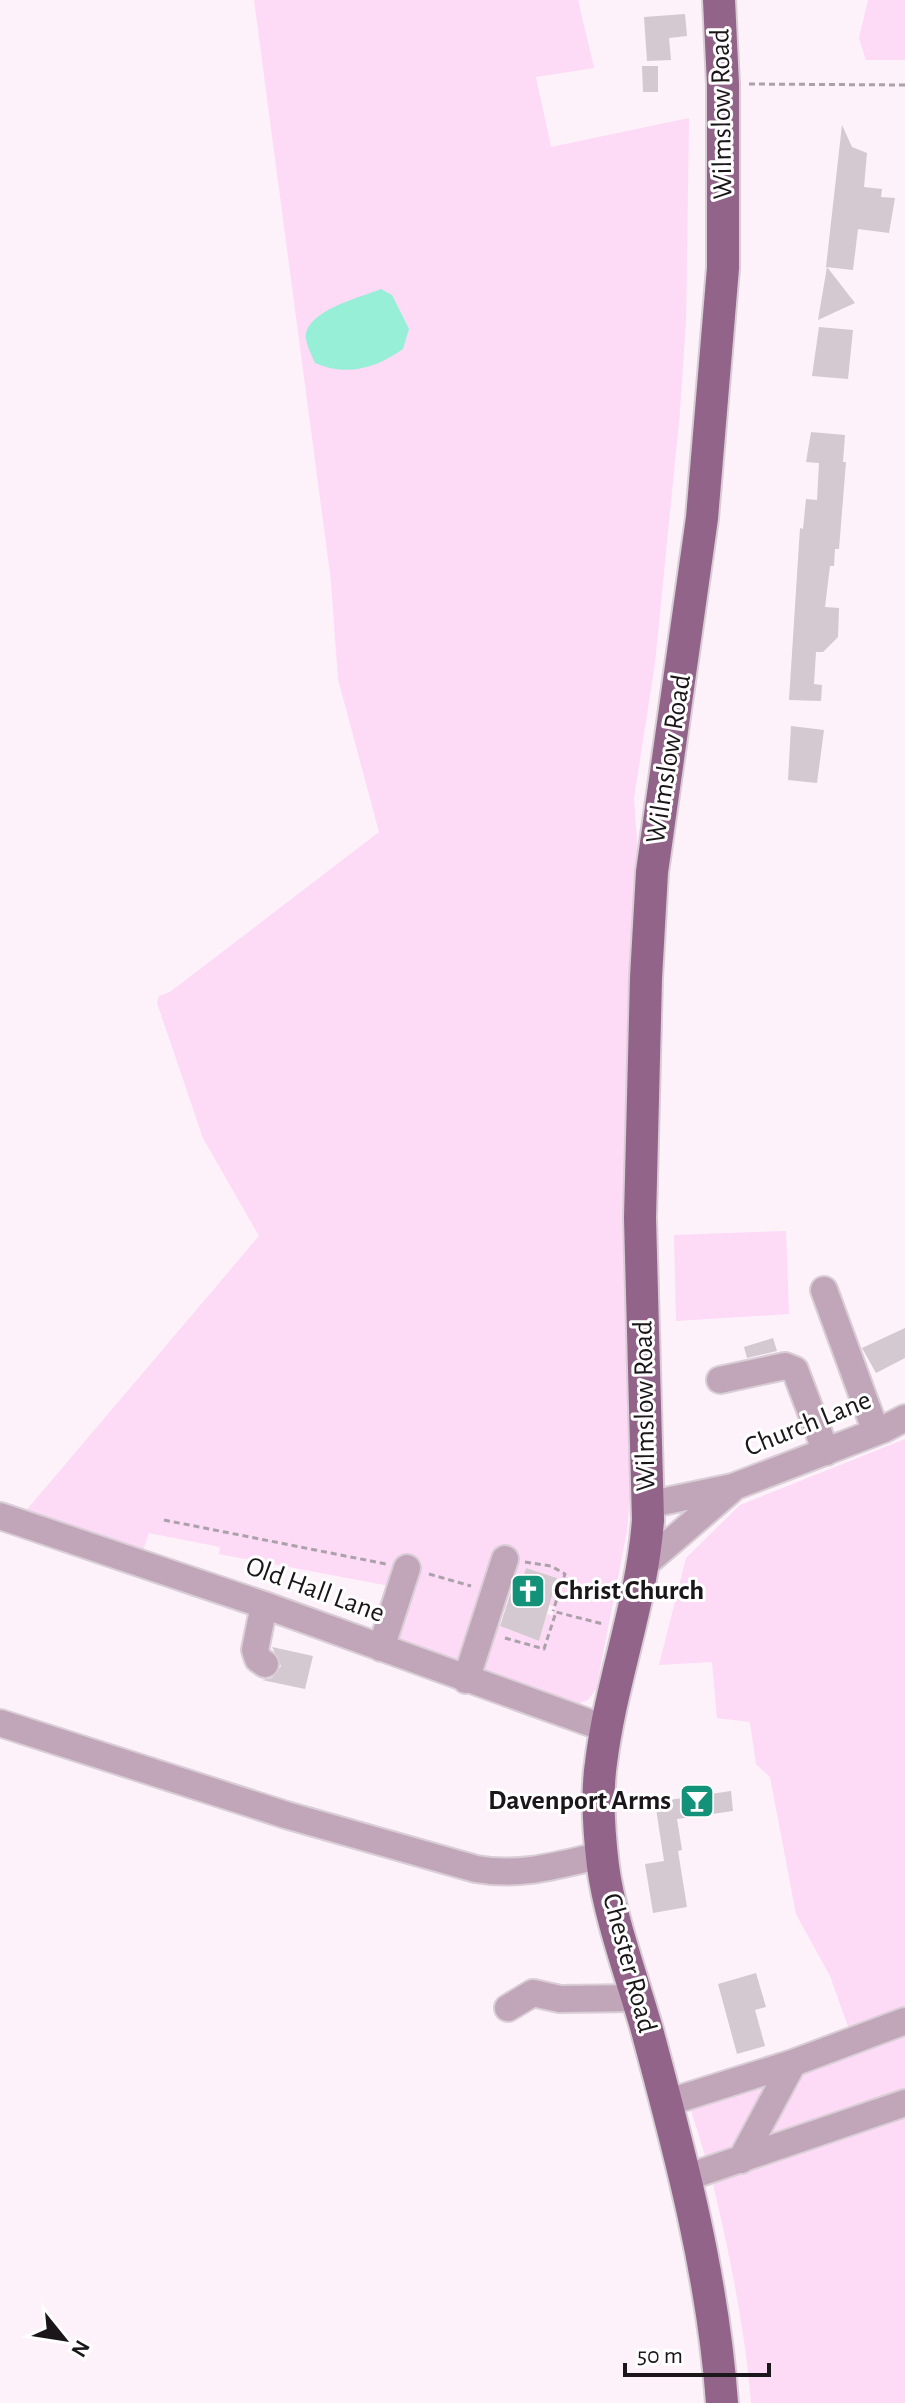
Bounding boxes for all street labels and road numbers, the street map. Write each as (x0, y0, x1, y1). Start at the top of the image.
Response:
street label: Wilmslow Road (707, 28, 737, 200)
street label: Wilmslow Road (642, 672, 696, 846)
street label: Wilmslow Road (630, 1320, 660, 1492)
street label: Church Lane (741, 1386, 875, 1462)
street label: Old Hall Lane (242, 1552, 388, 1628)
street label: Chester Road (597, 1890, 661, 2036)

